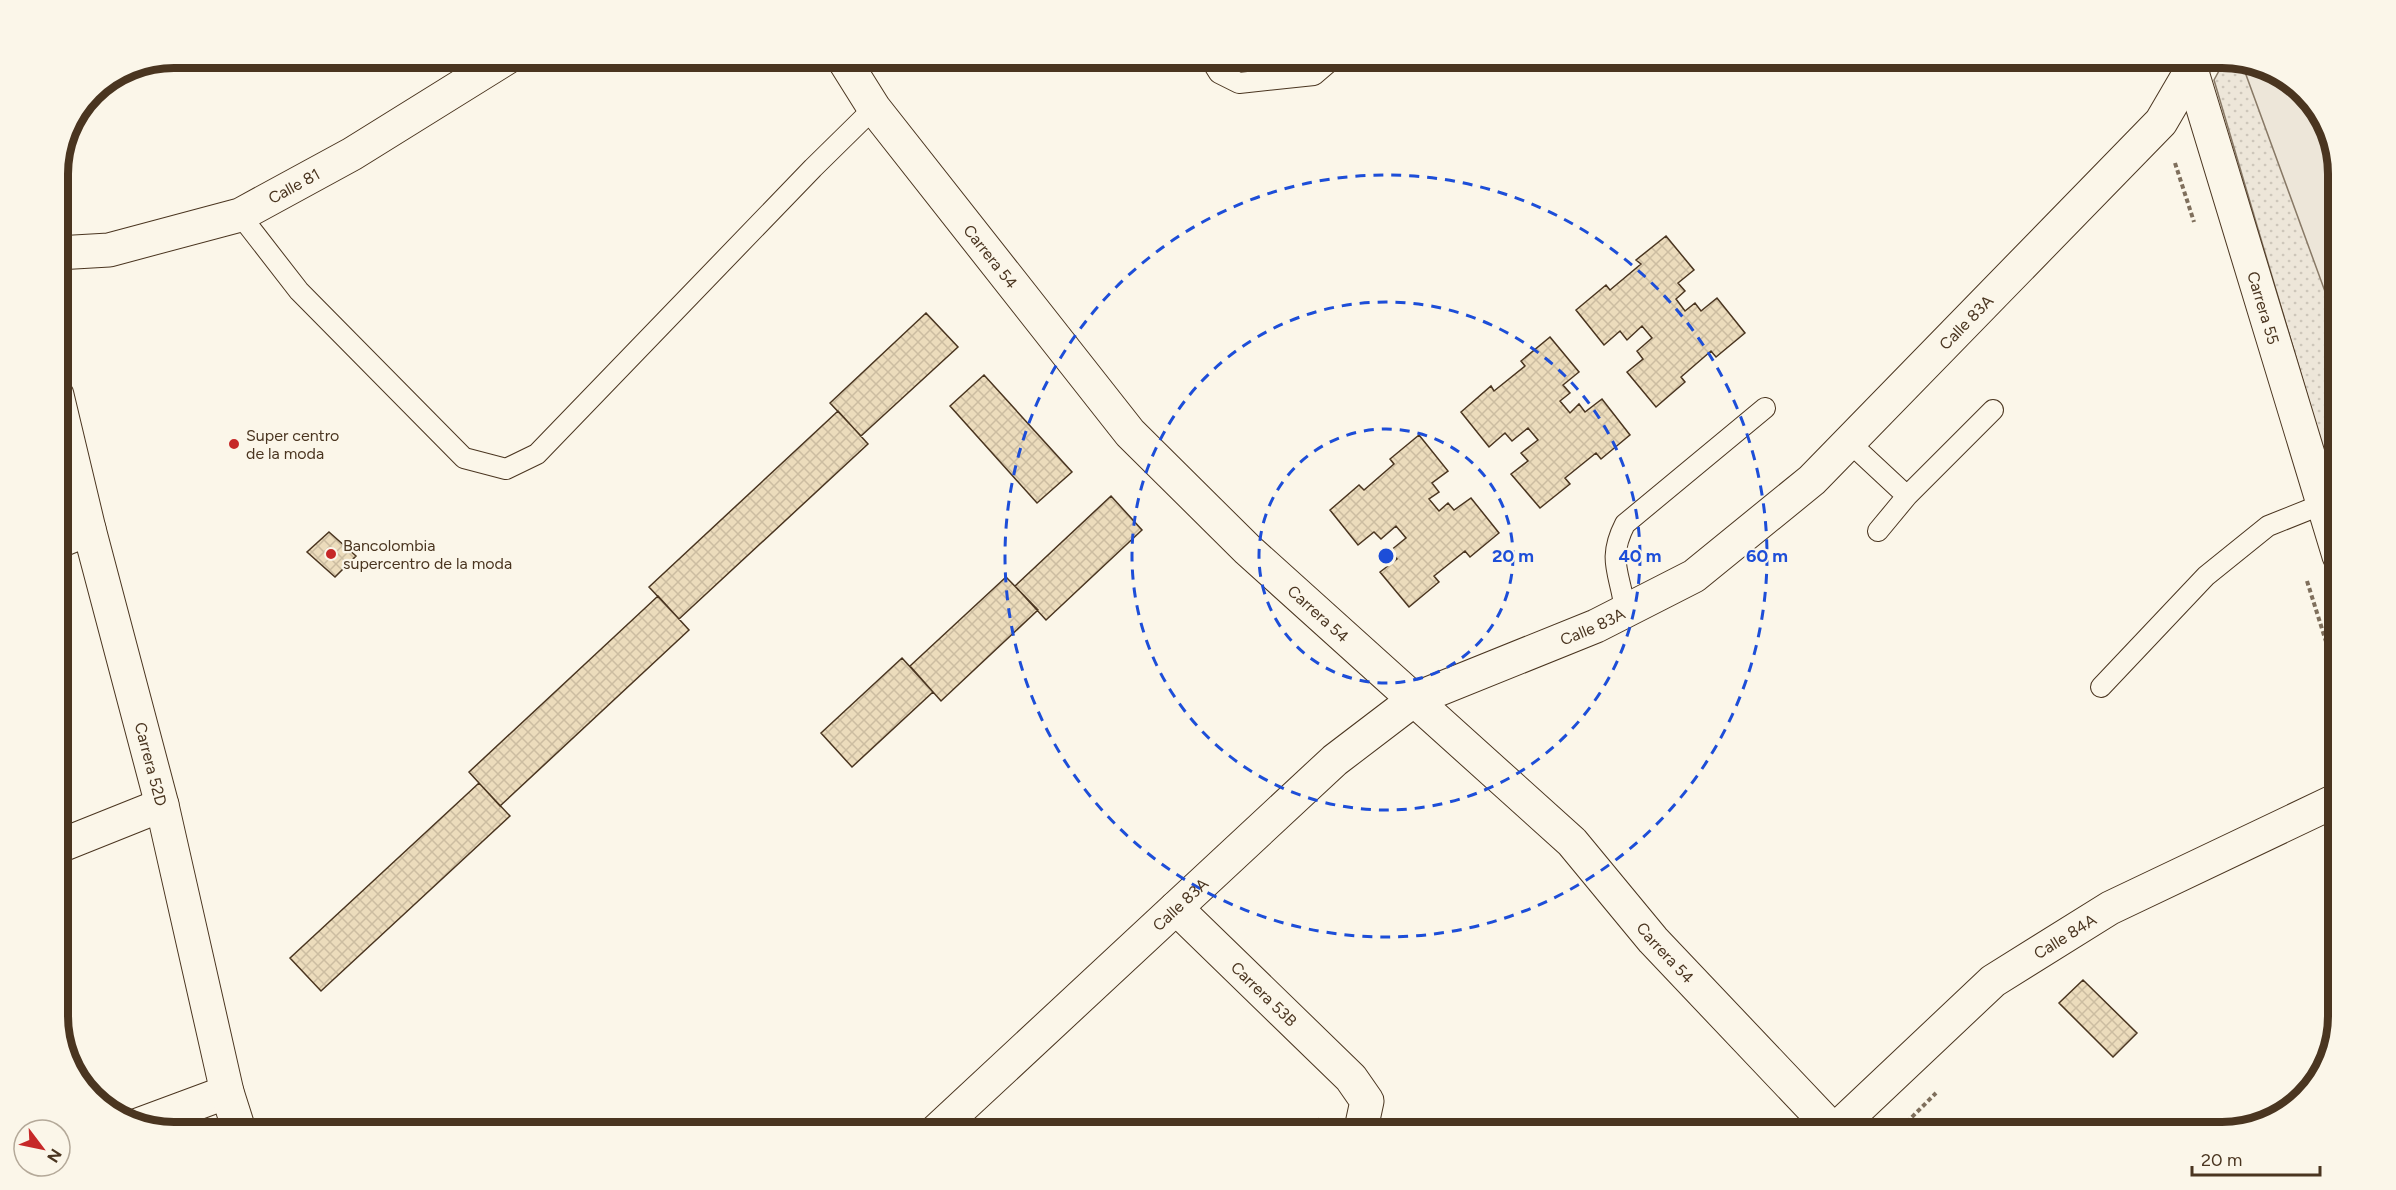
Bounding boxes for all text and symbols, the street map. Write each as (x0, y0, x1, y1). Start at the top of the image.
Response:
street label: Calle 81 (265, 164, 323, 207)
street label: Carrera 54 (960, 221, 1022, 292)
street label: Carrera 55 (2244, 269, 2284, 347)
street label: Calle 83A (1935, 291, 1997, 353)
place label: Super centro de la moda (246, 426, 339, 463)
marker: Super centro de la moda (227, 437, 241, 451)
place label: Bancolombia supercentro de la moda (343, 536, 512, 573)
text: 20 m (1492, 545, 1534, 567)
text: 40 m (1618, 545, 1662, 567)
text: 60 m (1746, 545, 1788, 567)
centre of rings (1376, 546, 1396, 566)
marker: Bancolombia supercentro de la moda (324, 547, 338, 561)
street label: Carrera 54 (1284, 581, 1353, 646)
street label: Calle 83A (1557, 603, 1628, 649)
street label: Carrera 52D (131, 720, 171, 808)
street label: Calle 83A (1148, 874, 1212, 935)
street label: Calle 84A (2030, 910, 2100, 963)
street label: Carrera 54 (1633, 918, 1698, 987)
street label: Carrera 53B (1227, 957, 1301, 1030)
north arrow (12, 1118, 72, 1178)
scale bar (2192, 1139, 2320, 1177)
text: N (43, 1145, 66, 1166)
text: 20 m (2201, 1149, 2242, 1171)

